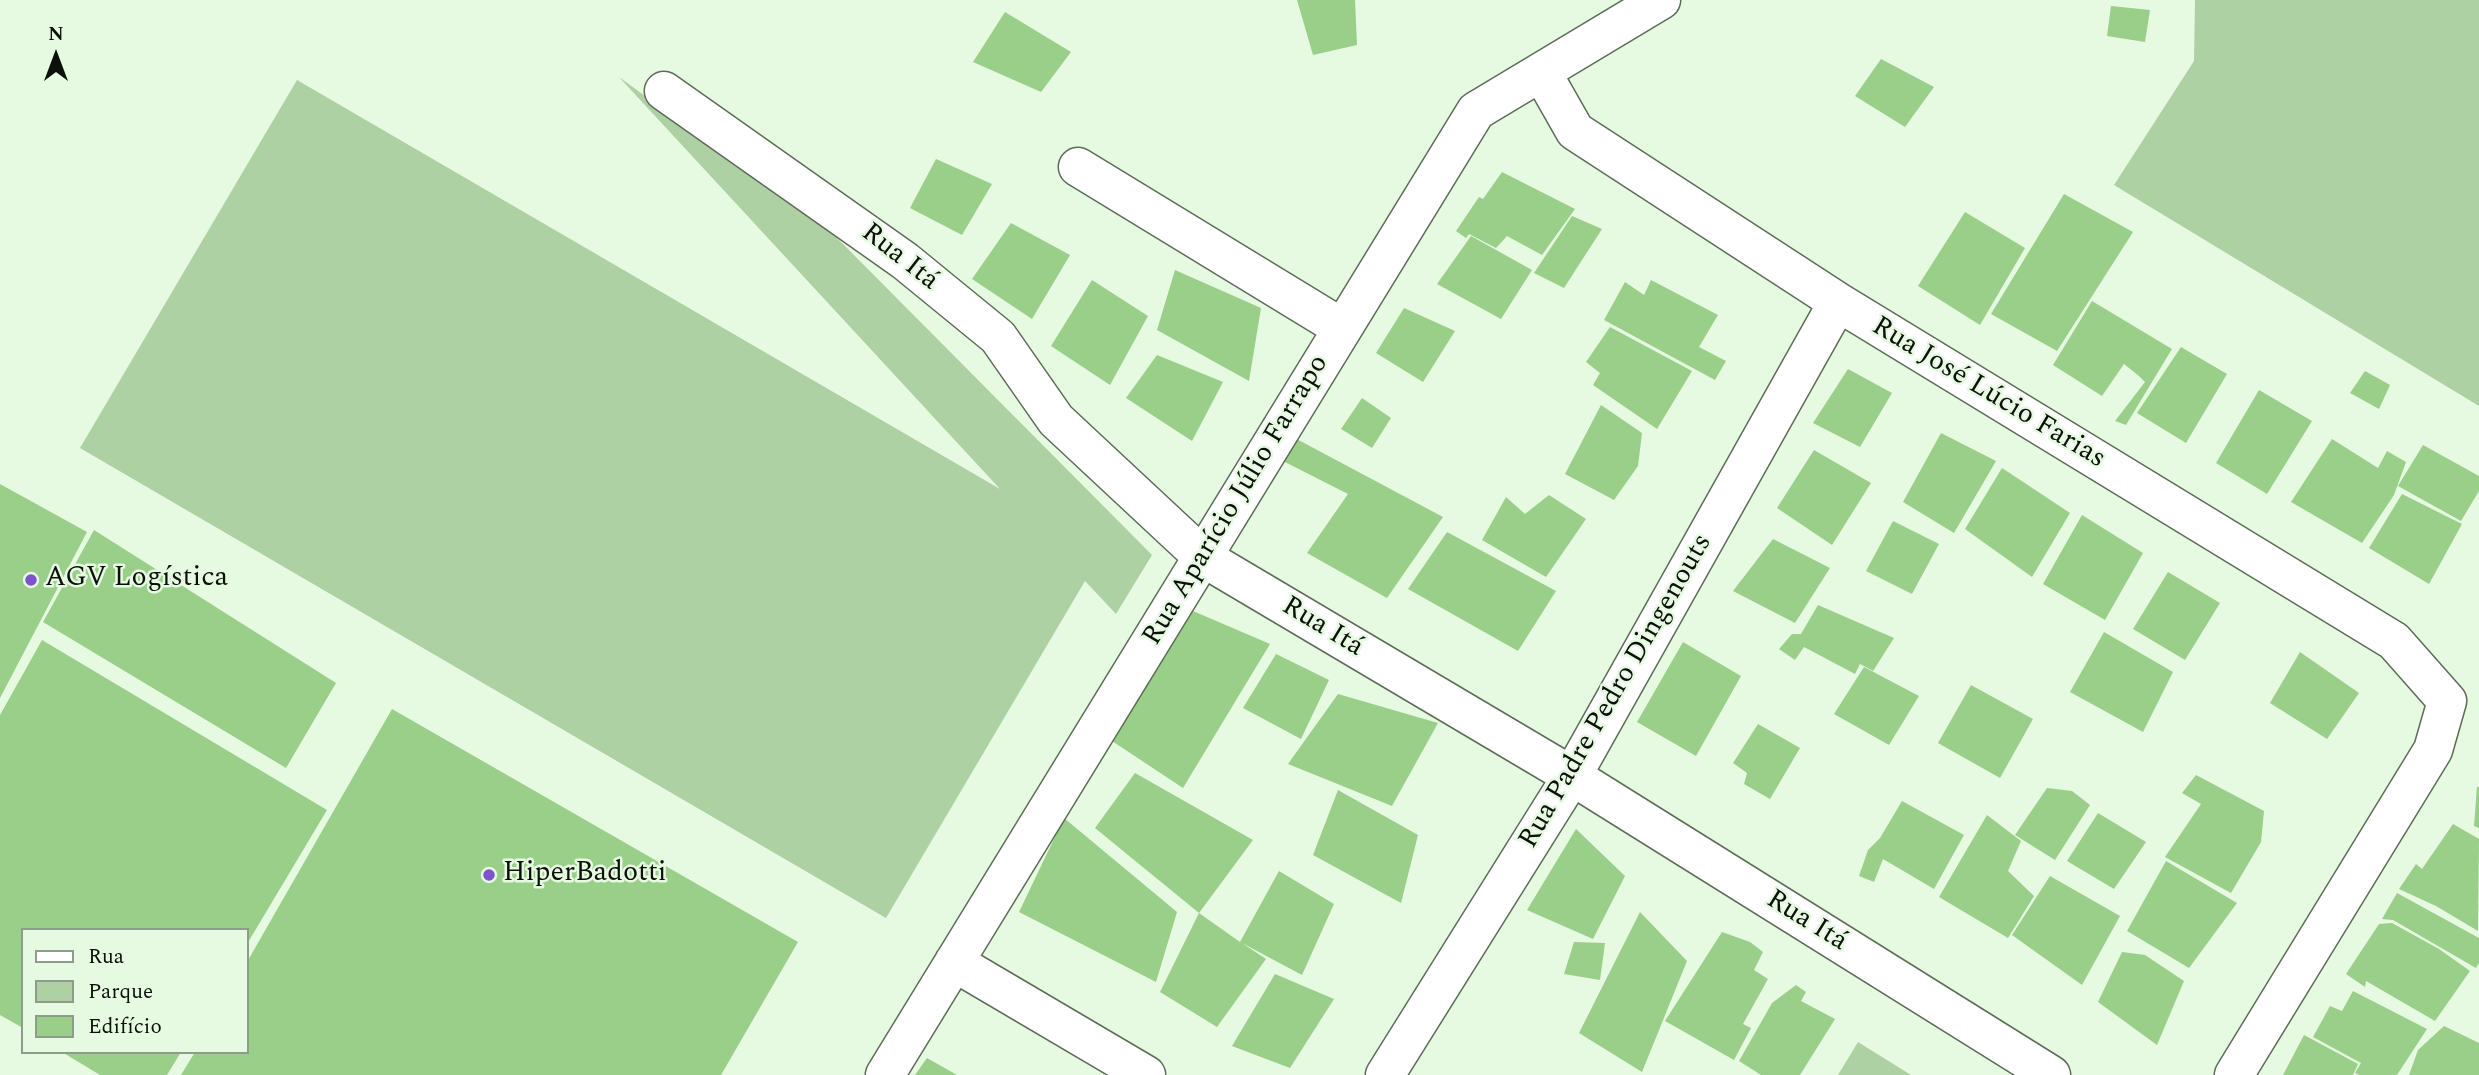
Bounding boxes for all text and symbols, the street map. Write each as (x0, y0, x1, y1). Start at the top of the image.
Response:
text: N (48, 20, 64, 49)
north arrow (21, 21, 91, 91)
street label: Rua Itá (853, 217, 945, 299)
street label: Rua José Lúcio Farias (1865, 311, 2111, 477)
street label: Rua Aparício Júlio Farrapo (1137, 350, 1337, 652)
street label: Rua Padre Pedro Dingenouts (1513, 529, 1721, 855)
place label: AGV Logística (45, 563, 228, 597)
marker: AGV Logística (23, 572, 39, 588)
street label: Rua Itá (1275, 591, 1369, 665)
place label: HiperBadotti (503, 858, 667, 892)
marker: HiperBadotti (481, 867, 497, 883)
street label: Rua Itá (1759, 884, 1853, 960)
legend (21, 928, 248, 1054)
text: Rua (88, 941, 124, 973)
text: Parque (88, 976, 153, 1008)
text: Edifício (88, 1011, 162, 1043)

